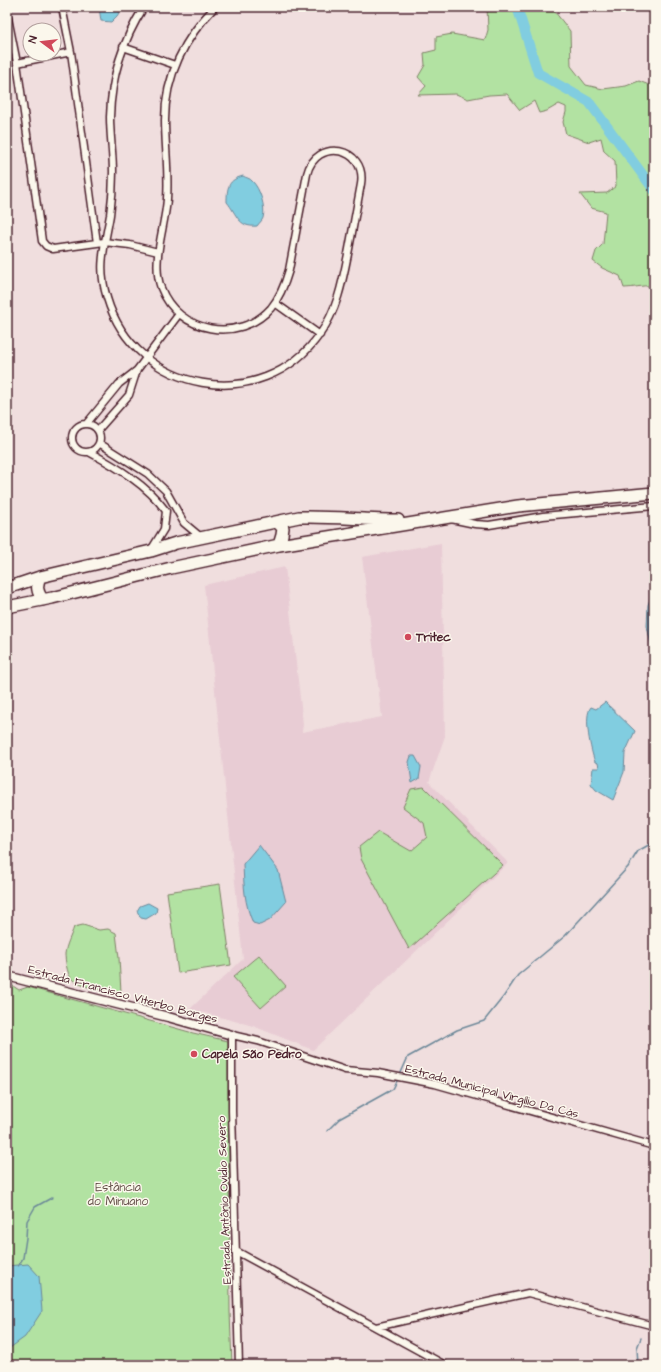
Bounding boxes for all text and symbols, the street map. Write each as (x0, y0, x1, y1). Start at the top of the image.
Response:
north arrow (22, 22, 62, 62)
text: N (25, 34, 41, 45)
place label: Tritec (415, 629, 451, 646)
marker: Tritec (403, 632, 413, 642)
street label: Estrada Francisco Viterbo Borges (26, 961, 220, 1029)
place label: Capela São Pedro (202, 1046, 302, 1064)
marker: Capela São Pedro (189, 1049, 199, 1059)
street label: Estrada Municipal Virgílio Da Cás (403, 1060, 581, 1124)
street label: Estrada Antônio Ovidio Severo (213, 1115, 236, 1284)
park label: Estância do Minuano (88, 1179, 148, 1210)

